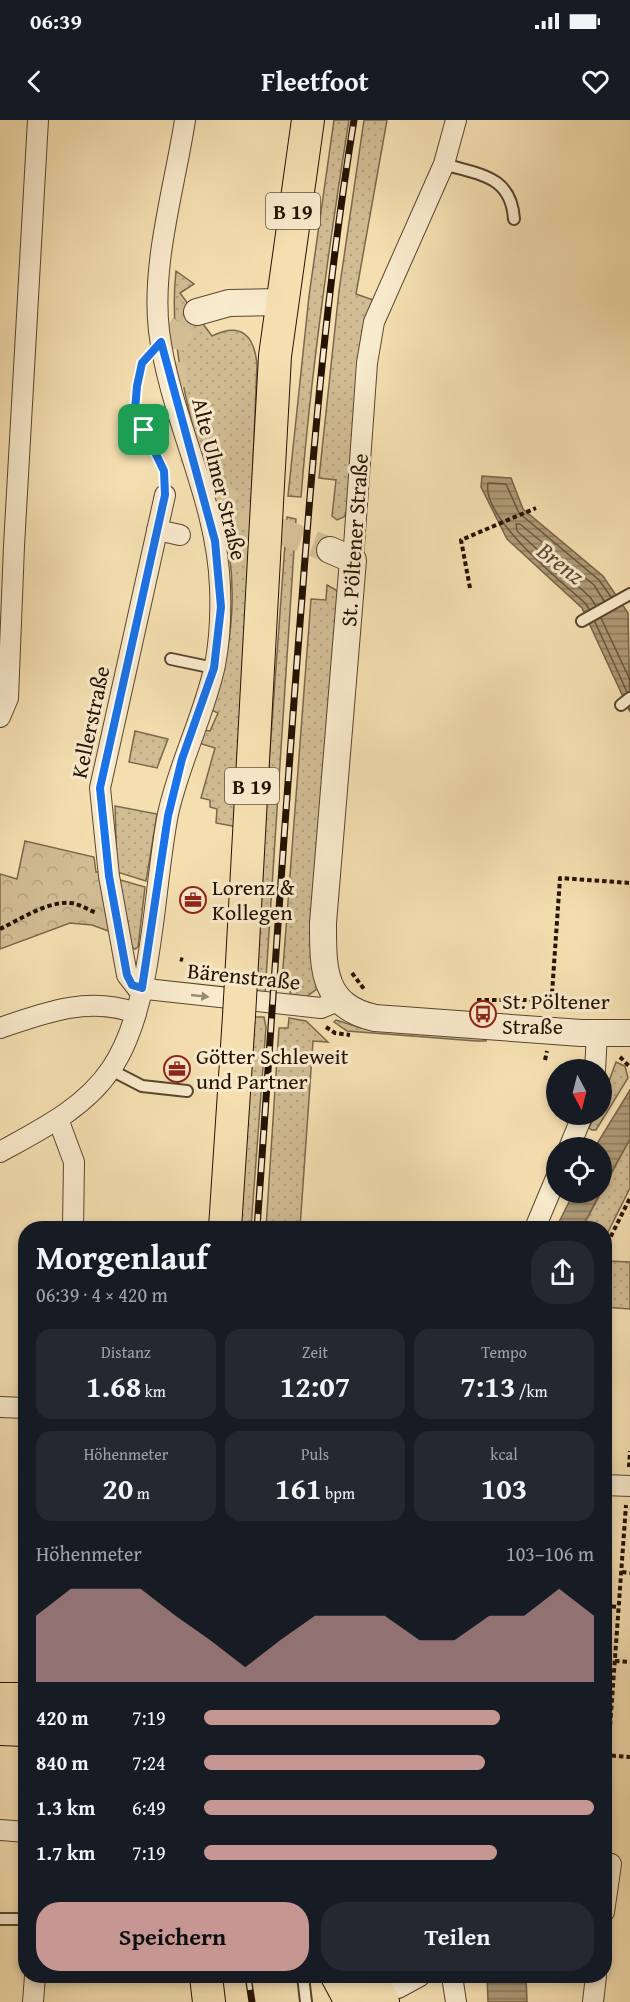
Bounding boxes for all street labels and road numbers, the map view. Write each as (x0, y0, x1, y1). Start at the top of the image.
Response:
road number: B 19 (266, 193, 320, 229)
street label: Alte Ulmer Straße (184, 394, 256, 564)
street label: St. Pöltener Straße (332, 452, 376, 628)
street label: Kellerstraße (62, 663, 118, 781)
road number: B 19 (225, 768, 279, 804)
street label: Bärenstraße (186, 954, 302, 998)

